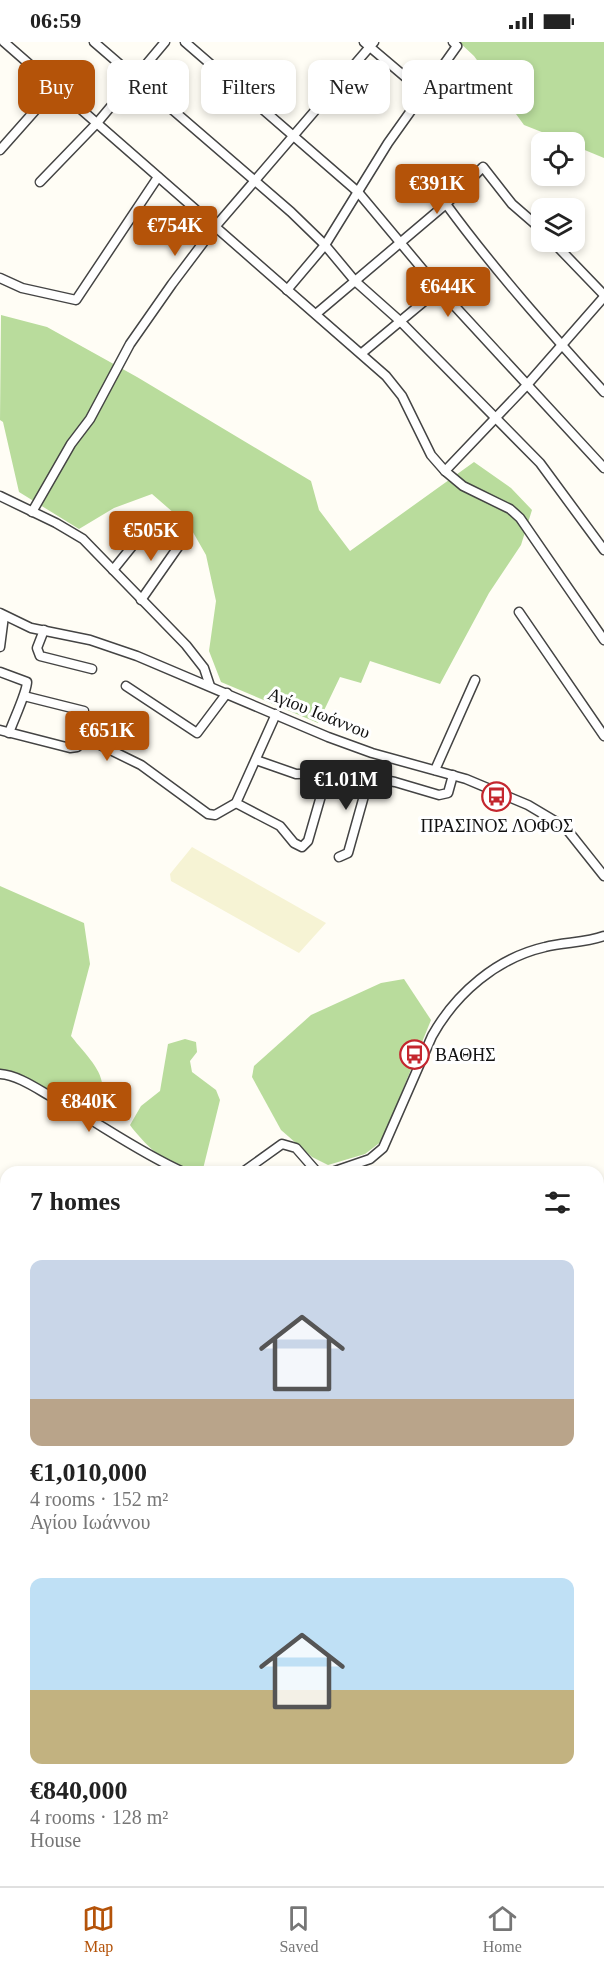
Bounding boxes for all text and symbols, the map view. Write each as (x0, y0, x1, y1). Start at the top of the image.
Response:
text: 06:59 (30, 8, 81, 33)
chip: Buy (18, 60, 95, 114)
chip: Rent (107, 60, 189, 114)
chip: Filters (201, 60, 296, 114)
chip: New (308, 60, 390, 114)
chip: Apartment (402, 60, 534, 114)
map controls (531, 132, 585, 252)
button: locate (531, 132, 585, 186)
pin: €391K (395, 164, 479, 215)
text: €391K (409, 172, 465, 194)
button: layers (531, 198, 585, 252)
pin: €754K (133, 206, 217, 257)
text: €754K (147, 214, 203, 236)
pin: €644K (406, 267, 490, 318)
text: €644K (420, 275, 476, 297)
pin: €505K (109, 511, 193, 562)
text: €505K (123, 519, 179, 541)
street label: Αγίου Ιωάννου (265, 683, 373, 743)
pin: €651K (65, 711, 149, 762)
text: €651K (79, 719, 135, 741)
pin: €1.01M (297, 760, 395, 811)
text: €1.01M (314, 768, 378, 790)
bus stop icon: ΠΡΑΣΙΝΟΣ ΛΟΦΟΣ (481, 781, 513, 813)
place label: ΠΡΑΣΙΝΟΣ ΛΟΦΟΣ (421, 816, 573, 836)
bus stop icon: ΒΑΘΗΣ (398, 1039, 430, 1071)
place label: ΒΑΘΗΣ (435, 1045, 496, 1065)
pin: €840K (47, 1082, 131, 1133)
text: €840K (61, 1090, 117, 1112)
icon: filters (541, 1186, 574, 1219)
text: 7 homes (30, 1187, 120, 1216)
icon: home (248, 1299, 356, 1407)
text: €1,010,000 (30, 1458, 147, 1487)
text: 4 rooms · 152 m² (30, 1488, 168, 1510)
text: Αγίου Ιωάννου (30, 1511, 150, 1533)
icon: home (248, 1617, 356, 1725)
text: €840,000 (30, 1776, 128, 1805)
text: 4 rooms · 128 m² (30, 1806, 168, 1828)
text: House (30, 1829, 81, 1851)
tab: Map (82, 1902, 115, 1956)
tab: Saved (279, 1902, 318, 1956)
tab: Home (483, 1902, 522, 1956)

